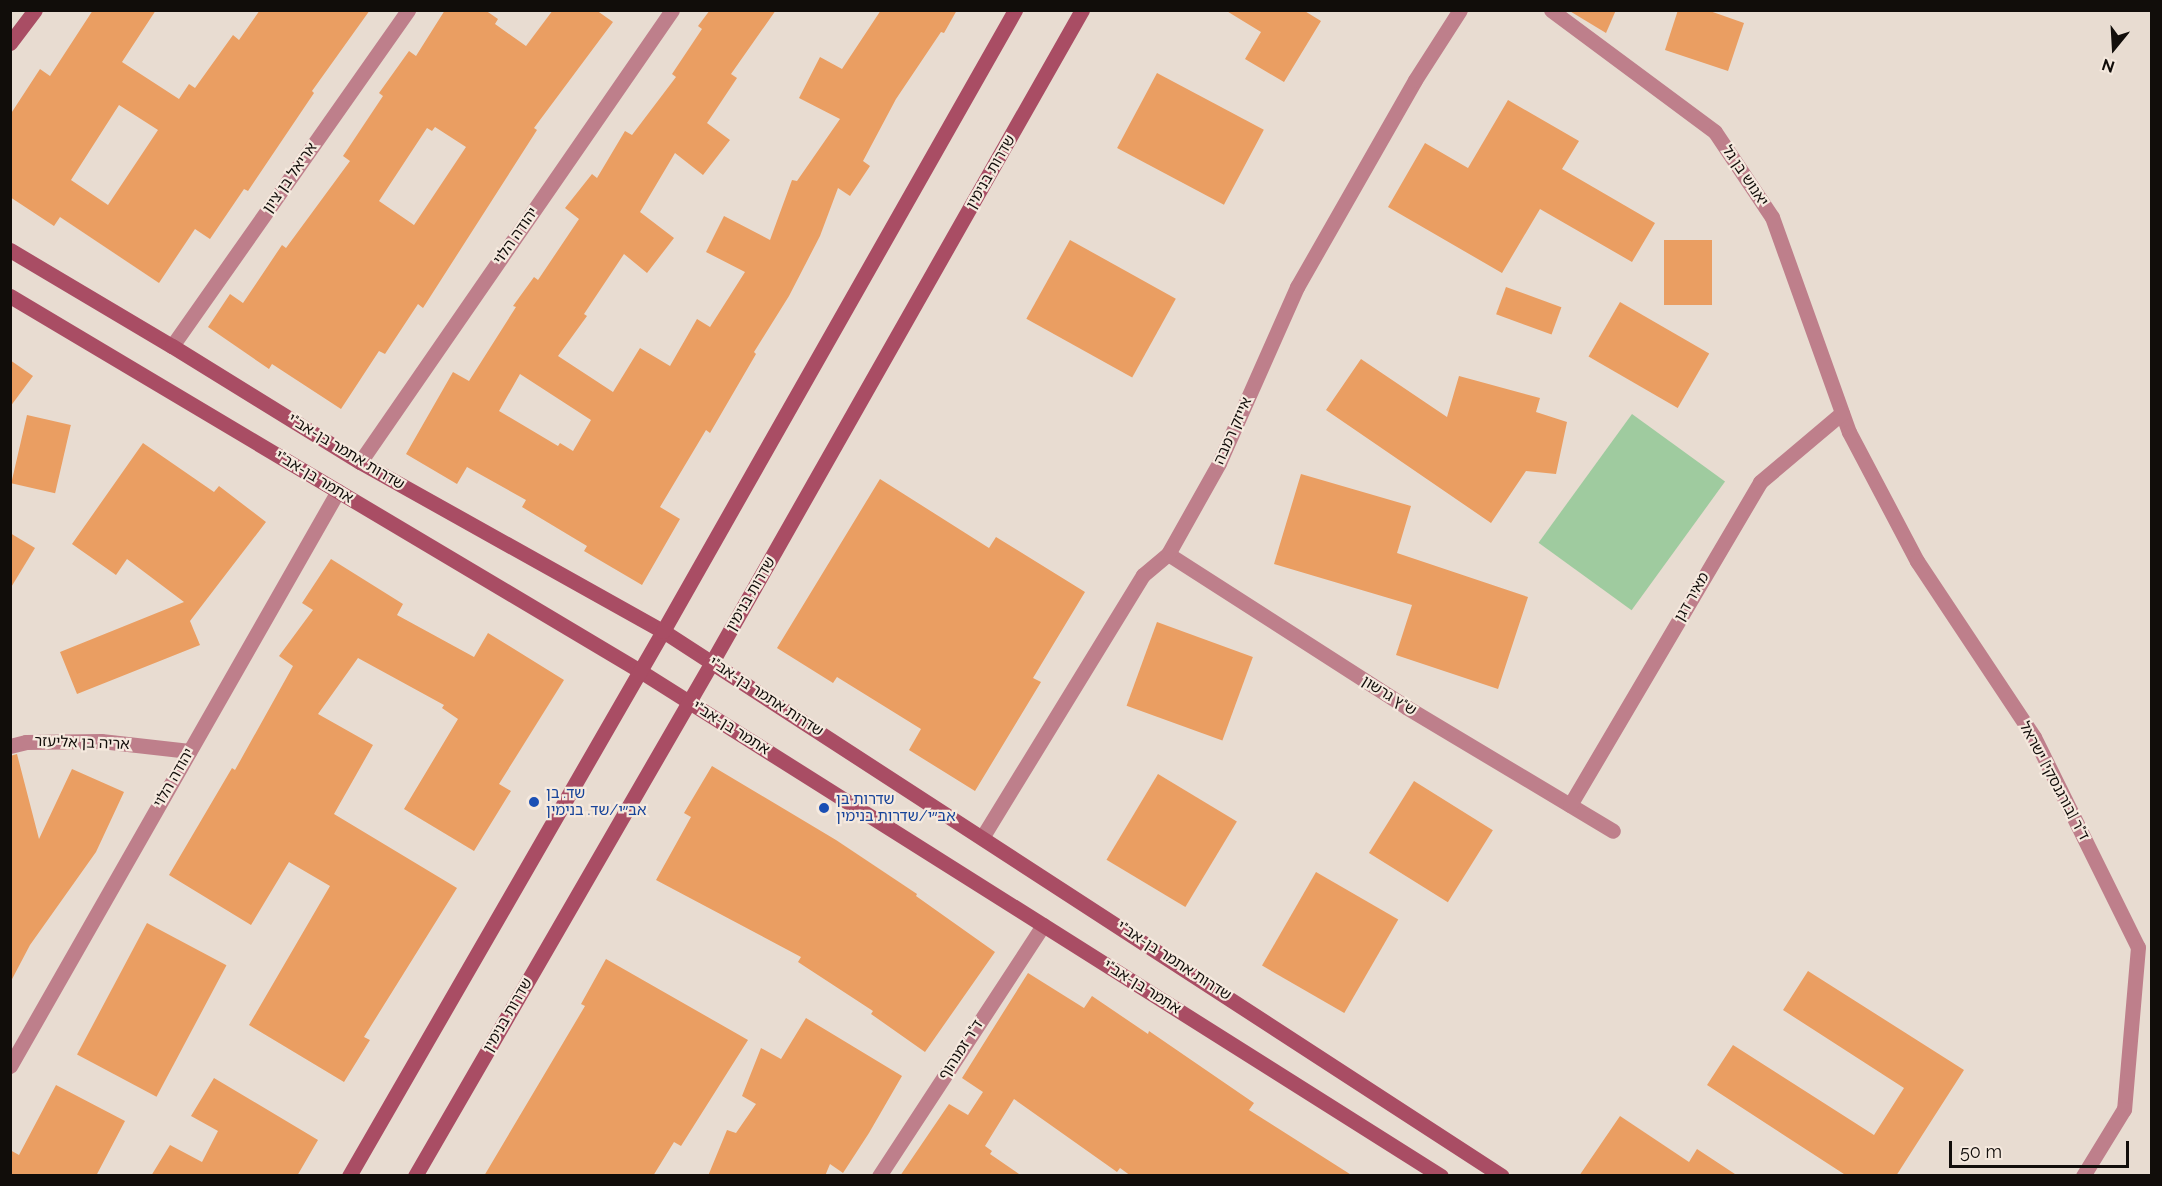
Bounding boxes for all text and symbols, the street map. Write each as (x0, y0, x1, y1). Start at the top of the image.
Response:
north arrow (2084, 18, 2144, 78)
text: N (2100, 55, 2117, 77)
street label: שדרות בנימין (963, 132, 1019, 212)
street label: אריאל בן ציון (259, 139, 321, 217)
street label: יאנוש בן גל (1718, 142, 1772, 210)
street label: יהודה הלוי (490, 204, 542, 268)
street label: אייזק רמבה (1210, 395, 1256, 467)
street label: שדרות אתמר בן-אב"י (285, 410, 407, 494)
street label: אתמר בן-אב"י (272, 447, 356, 507)
street label: שדרות בנימין (723, 554, 779, 634)
street label: מאיר דגן (1671, 569, 1713, 625)
street label: שדרות אתמר בן-אב"י (706, 653, 826, 741)
street label: ש"ץ גרשון (1358, 672, 1420, 720)
street label: אתמר בן-אב"י (689, 697, 773, 759)
street label: ד"ר [בורגנסקי] ישראל (2015, 719, 2093, 843)
street label: אריה בן אליעזר (34, 732, 130, 754)
street label: יהודה הלוי (150, 745, 198, 811)
place label: שד. בן אב״י/שד. בנימין (546, 784, 646, 819)
place label: שדרות בן אב״י/שדרות בנימין (836, 790, 956, 825)
marker: שד. בן אב״י/שד. בנימין (527, 795, 541, 809)
marker: שדרות בן אב״י/שדרות בנימין (817, 801, 831, 815)
street label: שדרות אתמר בן-אב"י (1114, 917, 1234, 1005)
street label: אתמר בן-אב"י (1100, 956, 1184, 1018)
street label: שדרות בנימין (480, 975, 536, 1055)
street label: ד"ר זמנהוף (935, 1017, 987, 1083)
scale bar (1952, 1129, 2132, 1167)
text: 50 m (1960, 1141, 2002, 1162)

